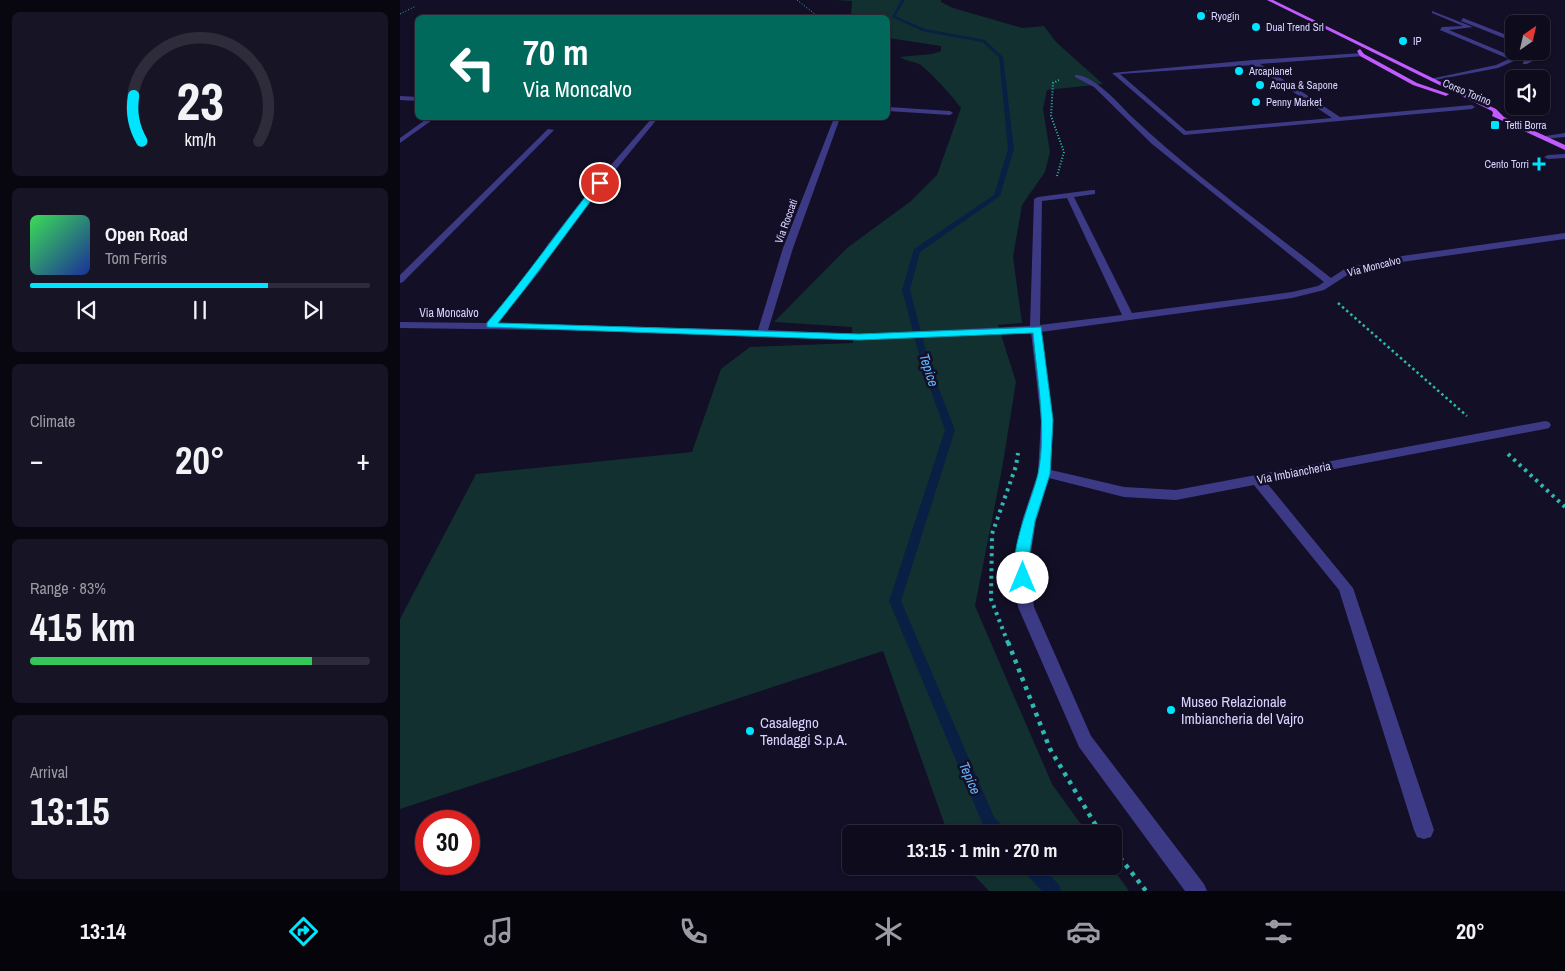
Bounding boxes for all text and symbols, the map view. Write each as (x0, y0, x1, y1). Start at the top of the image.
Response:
place label: Ryogin (1211, 9, 1240, 23)
marker: Ryogin (1195, 10, 1207, 22)
north arrow (1505, 15, 1550, 60)
map controls (1505, 15, 1550, 115)
place label: Dual Trend Srl (1266, 20, 1324, 34)
marker: Dual Trend Srl (1250, 21, 1262, 33)
text: 70 m (523, 29, 588, 76)
place label: IP (1413, 34, 1422, 48)
icon: left (440, 35, 505, 100)
marker: IP (1397, 35, 1409, 47)
place label: Arcaplanet (1248, 64, 1293, 78)
marker: Arcaplanet (1233, 65, 1245, 77)
text: 23 (176, 66, 224, 136)
button: sound (1505, 70, 1550, 115)
text: Via Moncalvo (523, 74, 632, 104)
street label: Corso Torino (1441, 75, 1493, 109)
place label: Acqua & Sapone (1269, 78, 1338, 92)
marker: Acqua & Sapone (1254, 79, 1266, 91)
place label: Penny Market (1266, 95, 1322, 109)
marker: Penny Market (1250, 96, 1262, 108)
place label: Tetti Borra (1505, 118, 1547, 132)
marker: Tetti Borra (1489, 119, 1501, 131)
text: km/h (184, 128, 216, 152)
place label: Cento Torri (1485, 157, 1529, 171)
marker: Cento Torri (1533, 158, 1545, 170)
pin (579, 162, 621, 204)
icon: arrive (586, 169, 614, 197)
street label: Via Roccati (771, 197, 801, 245)
text: Open Road (105, 221, 188, 247)
text: Tom Ferris (105, 247, 167, 269)
street label: Via Moncalvo (1346, 253, 1402, 279)
icon: previous (73, 296, 101, 324)
icon: pause (186, 296, 214, 324)
icon: next (299, 296, 327, 324)
street label: Via Moncalvo (419, 305, 479, 321)
water label: Tepice (915, 351, 943, 389)
text: Climate (30, 410, 75, 432)
text: 20° (175, 435, 225, 486)
text: − (30, 441, 43, 479)
text: + (357, 441, 370, 479)
street label: Via Imbiancheria (1256, 458, 1333, 488)
position arrow (996, 551, 1048, 603)
text: Range · 83% (30, 577, 106, 599)
text: 415 km (30, 602, 136, 653)
place label: Museo Relazionale Imbiancheria del Vajro (1181, 691, 1304, 729)
marker: Museo Relazionale Imbiancheria del Vajro (1165, 704, 1177, 716)
place label: Casalegno Tendaggi S.p.A. (760, 712, 848, 750)
marker: Casalegno Tendaggi S.p.A. (744, 725, 756, 737)
water label: Tepice (955, 759, 985, 797)
text: Arrival (30, 761, 68, 783)
text: 13:15 (30, 786, 110, 837)
speed limit sign: 30 (415, 810, 480, 875)
text: 13:15 · 1 min · 270 m (907, 837, 1057, 863)
icon: directions (286, 914, 321, 949)
icon: music (481, 914, 516, 949)
icon: phone (676, 914, 711, 949)
icon: climate (871, 914, 906, 949)
icon: car (1066, 914, 1101, 949)
icon: filters (1261, 914, 1296, 949)
text: 13:14 (80, 916, 126, 946)
text: 20° (1456, 916, 1485, 946)

